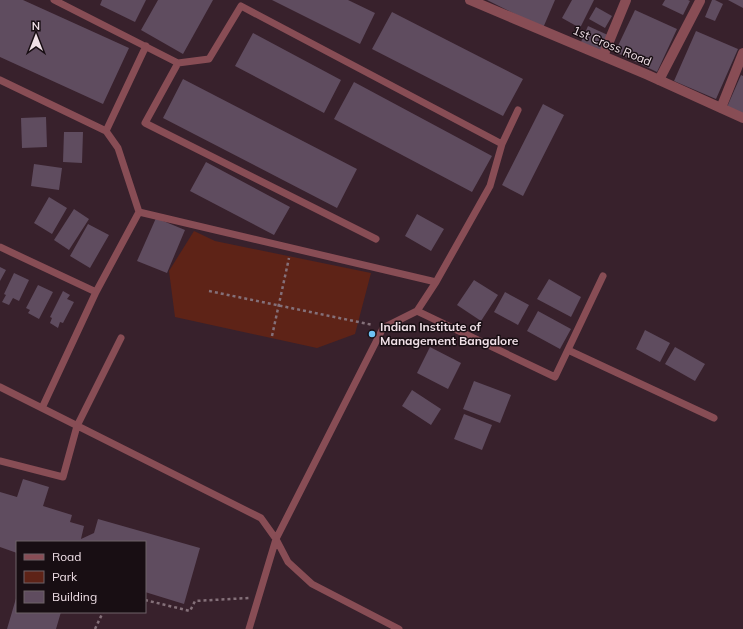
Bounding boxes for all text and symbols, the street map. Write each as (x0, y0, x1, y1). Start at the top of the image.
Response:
north arrow (16, 16, 56, 56)
text: N (32, 19, 40, 33)
street label: 1st Cross Road (570, 22, 654, 69)
place label: Indian Institute of Management Bangalore (380, 319, 519, 348)
marker: Indian Institute of Management Bangalore (367, 329, 377, 339)
legend (16, 541, 146, 613)
text: Road (52, 549, 81, 564)
text: Park (52, 569, 78, 584)
text: Building (52, 589, 97, 604)

